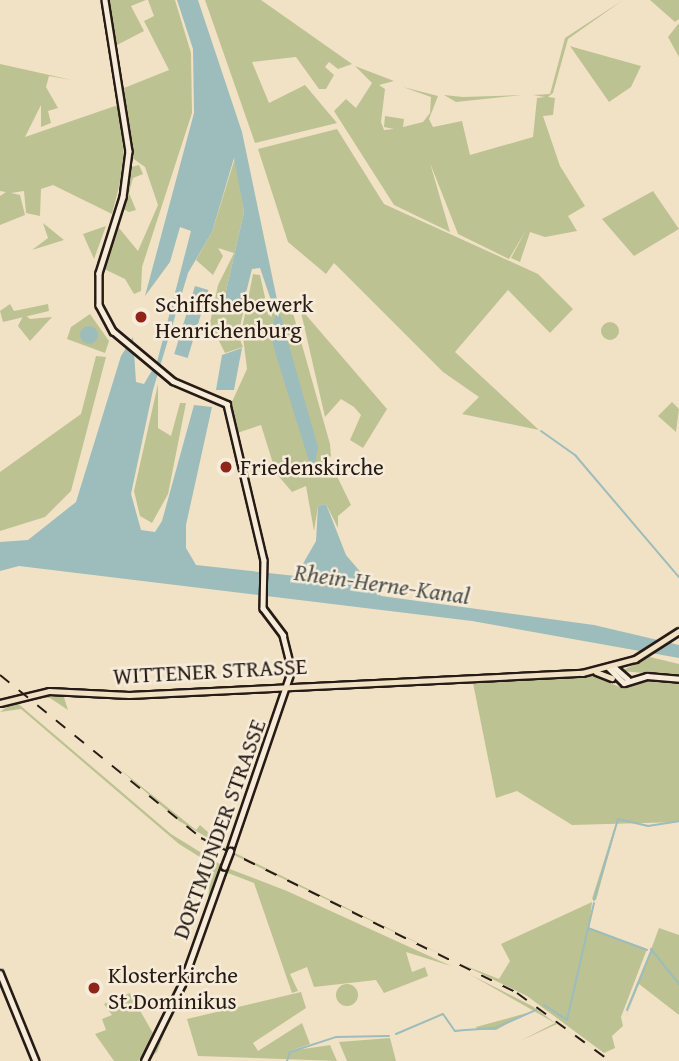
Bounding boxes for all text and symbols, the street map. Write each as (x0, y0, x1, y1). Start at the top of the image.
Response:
place label: Schiffshebewerk Henrichenburg (155, 290, 314, 344)
marker: Schiffshebewerk Henrichenburg (133, 309, 149, 325)
place label: Friedenskirche (240, 453, 384, 481)
marker: Friedenskirche (218, 459, 234, 475)
water label: Rhein-Herne-Kanal (292, 557, 472, 611)
street label: WITTENER STRASSE (112, 652, 308, 690)
street label: DORTMUNDER STRASSE (166, 715, 272, 943)
place label: Klosterkirche St.Dominikus (108, 961, 238, 1015)
marker: Klosterkirche St.Dominikus (86, 980, 102, 996)

